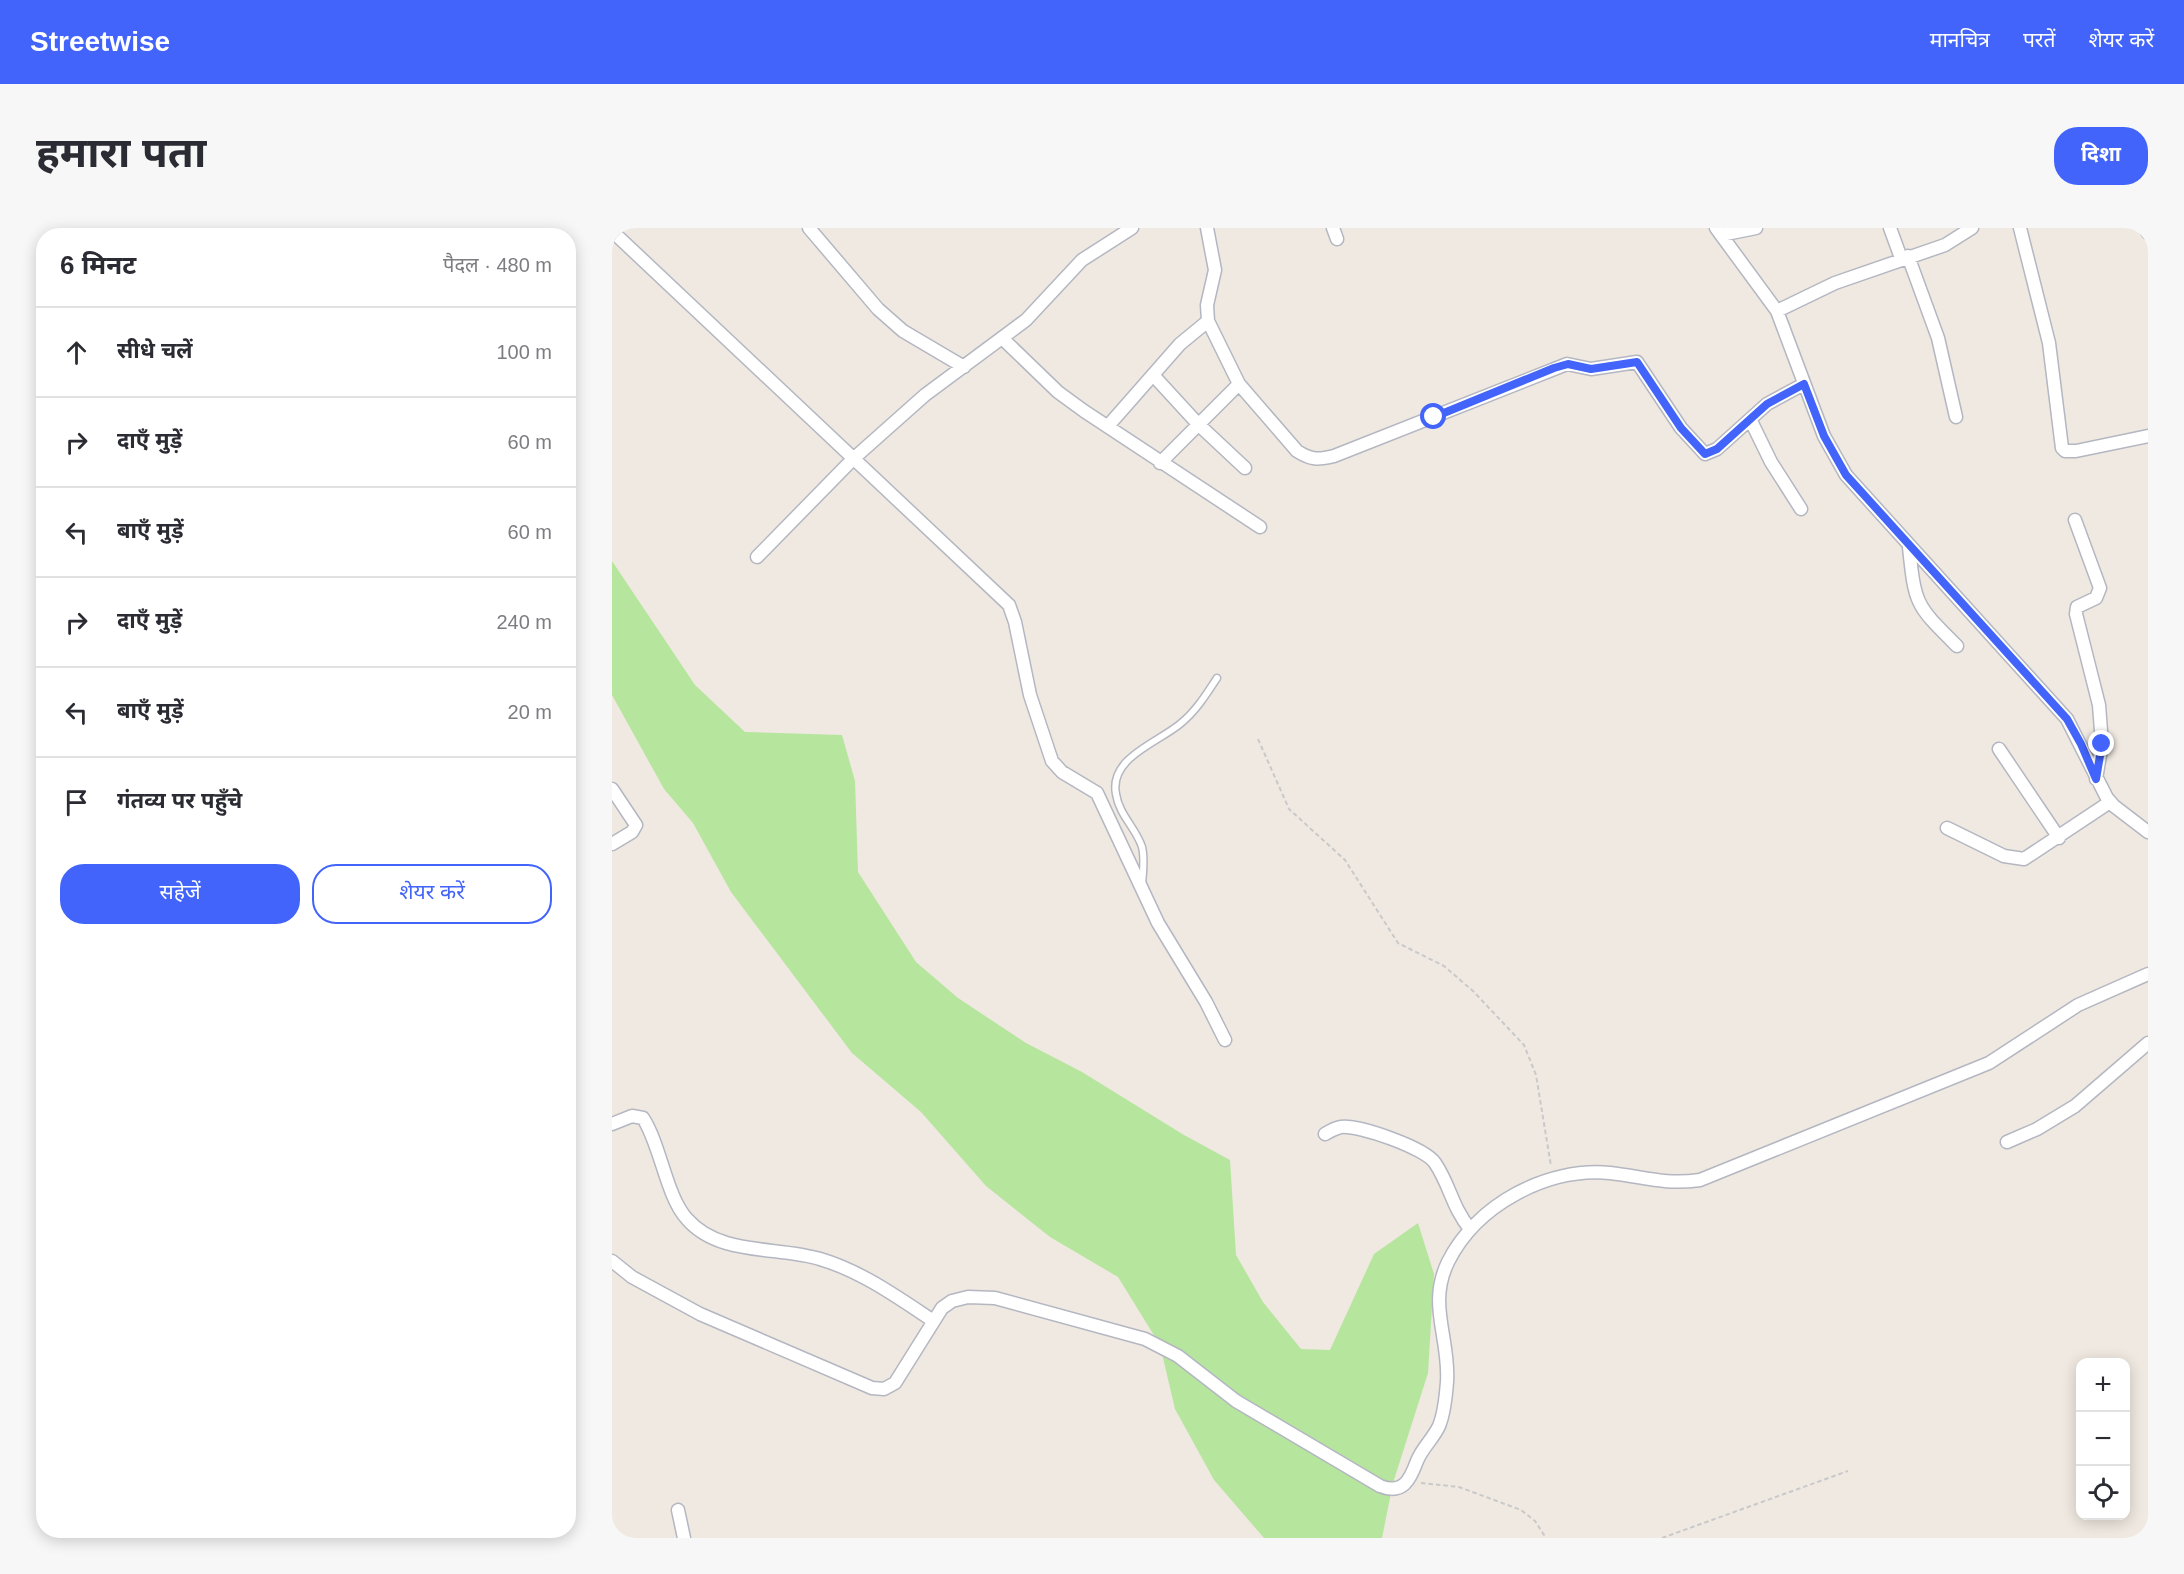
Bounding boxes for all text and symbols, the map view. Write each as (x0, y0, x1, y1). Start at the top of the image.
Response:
text: Streetwise (30, 26, 170, 57)
text: मानचित्र (1930, 28, 1990, 51)
text: परतें (2023, 28, 2055, 51)
text: शेयर करें (2088, 28, 2154, 51)
button: दिशा (2054, 127, 2148, 185)
text: हमारा पता (36, 129, 206, 176)
text: 6 मिनट (60, 250, 136, 280)
text: पैदल · 480 m (443, 254, 552, 276)
icon: ahead (60, 336, 93, 369)
text: सीधे चलें (117, 338, 192, 363)
text: 100 m (496, 341, 552, 363)
route start (1420, 403, 1446, 429)
icon: right (60, 426, 93, 459)
text: दाएँ मुड़ें (117, 428, 182, 453)
text: 60 m (508, 431, 552, 453)
icon: left (60, 516, 93, 549)
text: बाएँ मुड़ें (117, 518, 183, 543)
text: 60 m (508, 521, 552, 543)
icon: right (60, 606, 93, 639)
text: दाएँ मुड़ें (117, 608, 182, 633)
text: 240 m (496, 611, 552, 633)
icon: left (60, 696, 93, 729)
text: बाएँ मुड़ें (117, 698, 183, 723)
text: 20 m (508, 701, 552, 723)
route end (2088, 730, 2114, 756)
icon: arrive (60, 786, 93, 819)
text: गंतव्य पर पहुँचे (117, 788, 242, 813)
button: सहेजें (60, 864, 300, 924)
button: शेयर करें (312, 864, 552, 924)
map controls (2076, 1358, 2130, 1520)
button: + (2076, 1358, 2130, 1412)
button: − (2076, 1412, 2130, 1466)
button: locate (2076, 1466, 2130, 1520)

